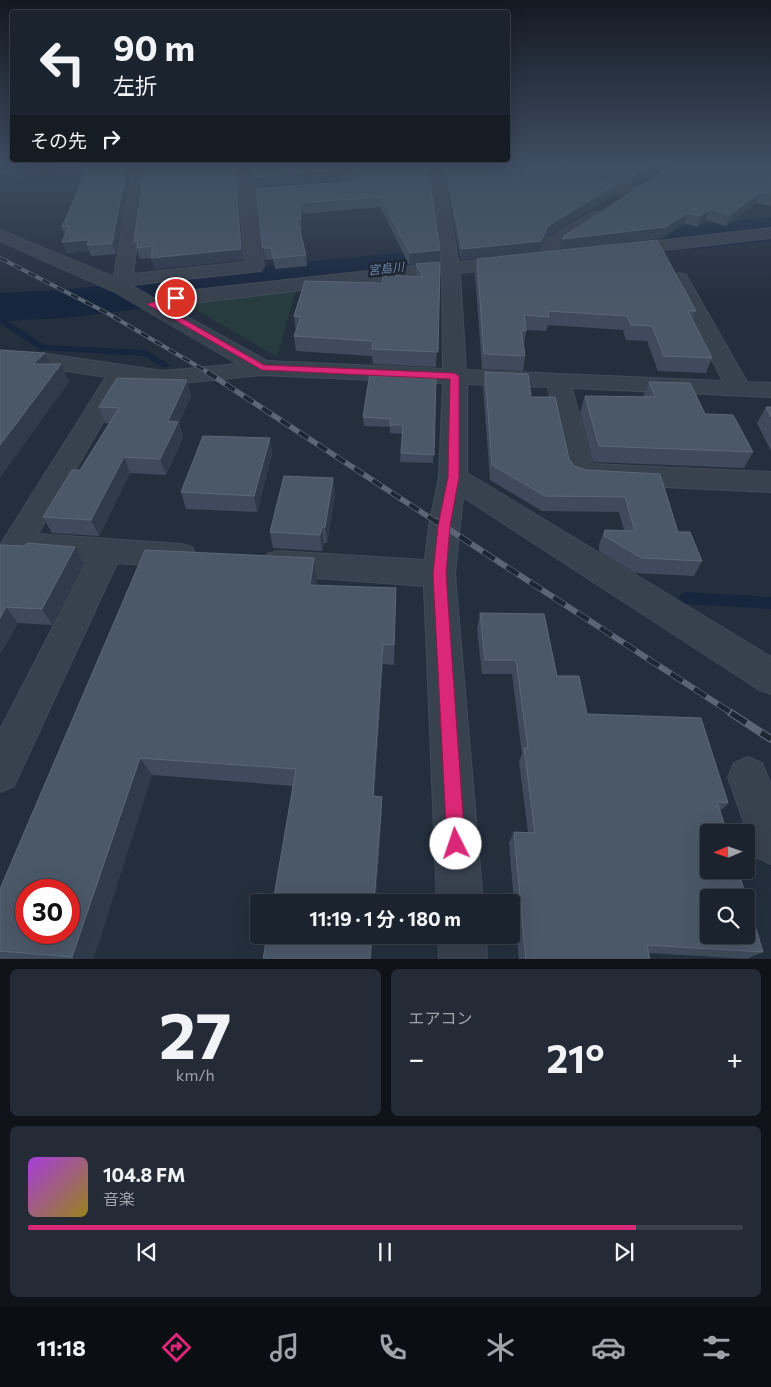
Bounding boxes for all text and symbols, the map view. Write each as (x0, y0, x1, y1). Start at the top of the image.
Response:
text: 90 m (113, 25, 195, 68)
icon: left (30, 30, 95, 95)
text: 左折 (113, 72, 157, 99)
icon: right (97, 125, 125, 153)
text: その先 (30, 129, 87, 152)
water label: 宮島川 (367, 259, 407, 277)
pin (155, 277, 197, 319)
icon: arrive (162, 284, 190, 312)
position arrow (429, 817, 481, 869)
north arrow (700, 824, 755, 879)
map controls (700, 824, 755, 944)
speed limit sign: 30 (15, 879, 80, 944)
button: search (700, 889, 755, 944)
text: 11:19 · 1 分 · 180 m (309, 907, 461, 930)
text: 27 (159, 993, 231, 1072)
text: エアコン (409, 1008, 473, 1027)
text: 21° (546, 1034, 605, 1081)
text: − (409, 1041, 424, 1075)
text: + (727, 1041, 743, 1075)
text: km/h (176, 1065, 215, 1084)
text: 104.8 FM (103, 1163, 185, 1186)
text: 音楽 (103, 1189, 135, 1208)
icon: previous (133, 1238, 161, 1266)
icon: pause (371, 1238, 399, 1266)
icon: next (610, 1238, 638, 1266)
icon: directions (159, 1330, 194, 1365)
icon: music (267, 1330, 302, 1365)
icon: phone (375, 1330, 410, 1365)
icon: climate (483, 1330, 518, 1365)
icon: car (591, 1330, 626, 1365)
icon: filters (699, 1330, 734, 1365)
text: 11:18 (37, 1334, 86, 1361)

